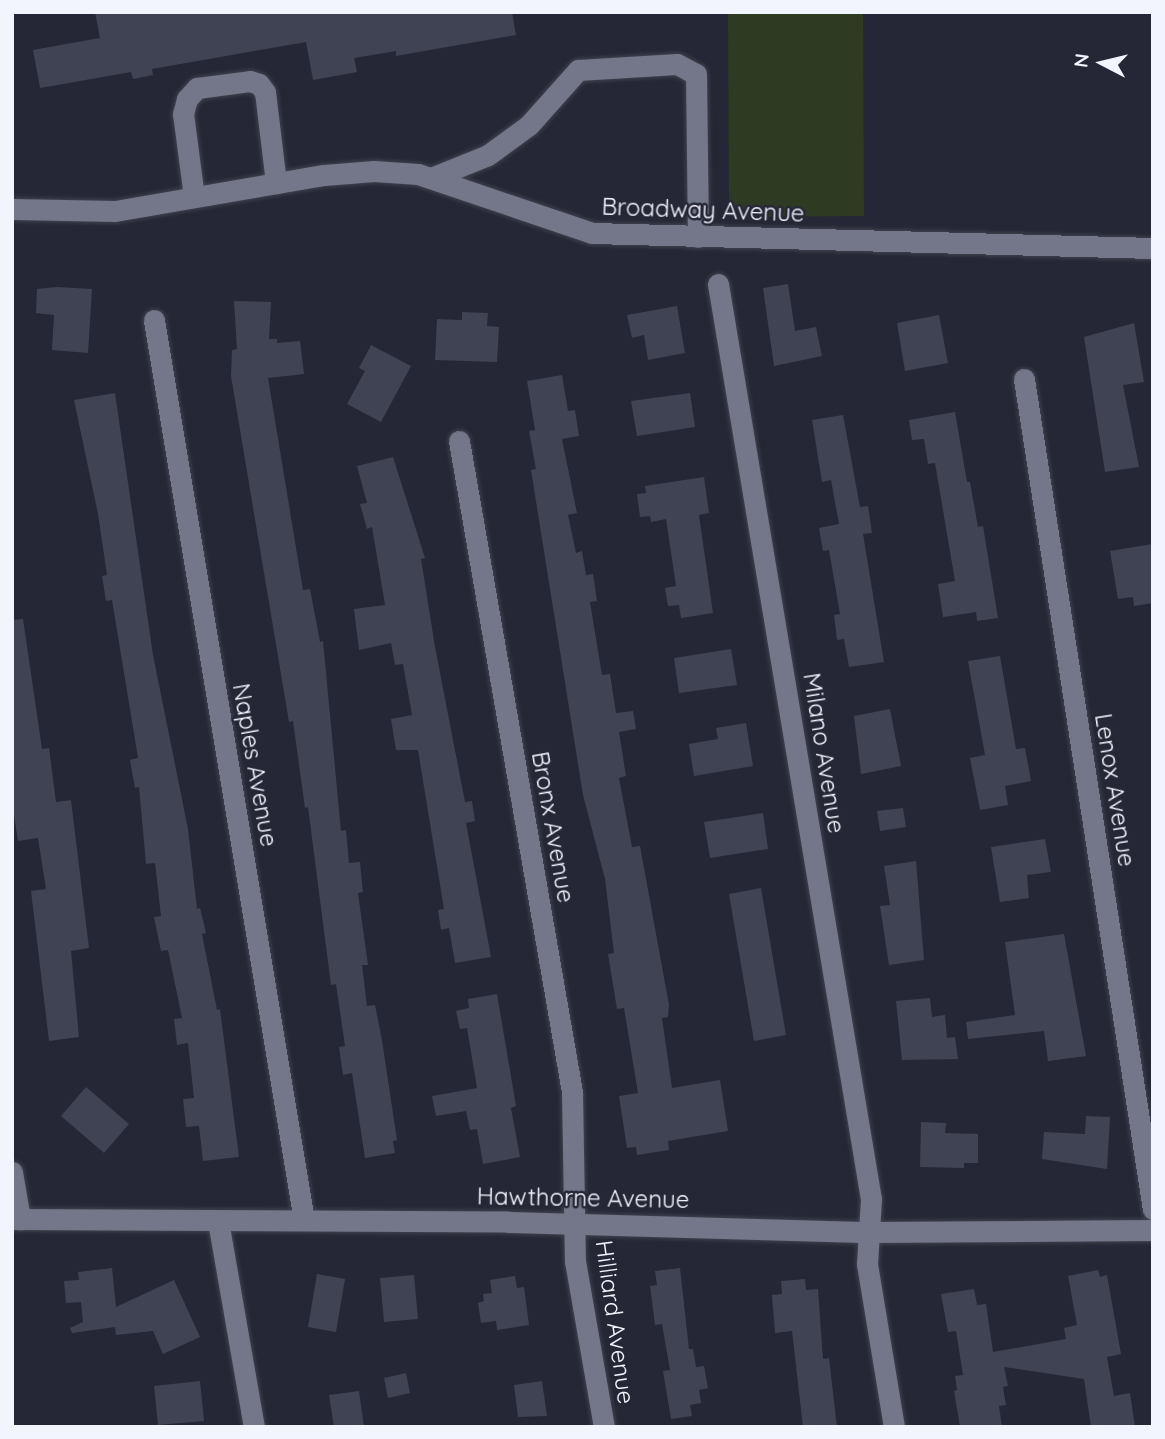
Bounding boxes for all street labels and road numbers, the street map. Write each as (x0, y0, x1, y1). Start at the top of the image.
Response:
street label: Broadway Avenue (601, 192, 805, 228)
street label: Milano Avenue (797, 671, 851, 835)
street label: Naples Avenue (226, 681, 284, 849)
street label: Lenox Avenue (1089, 711, 1141, 869)
street label: Bronx Avenue (526, 749, 580, 905)
street label: Hawthorne Avenue (477, 1182, 689, 1214)
street label: Hilliard Avenue (589, 1238, 641, 1406)

